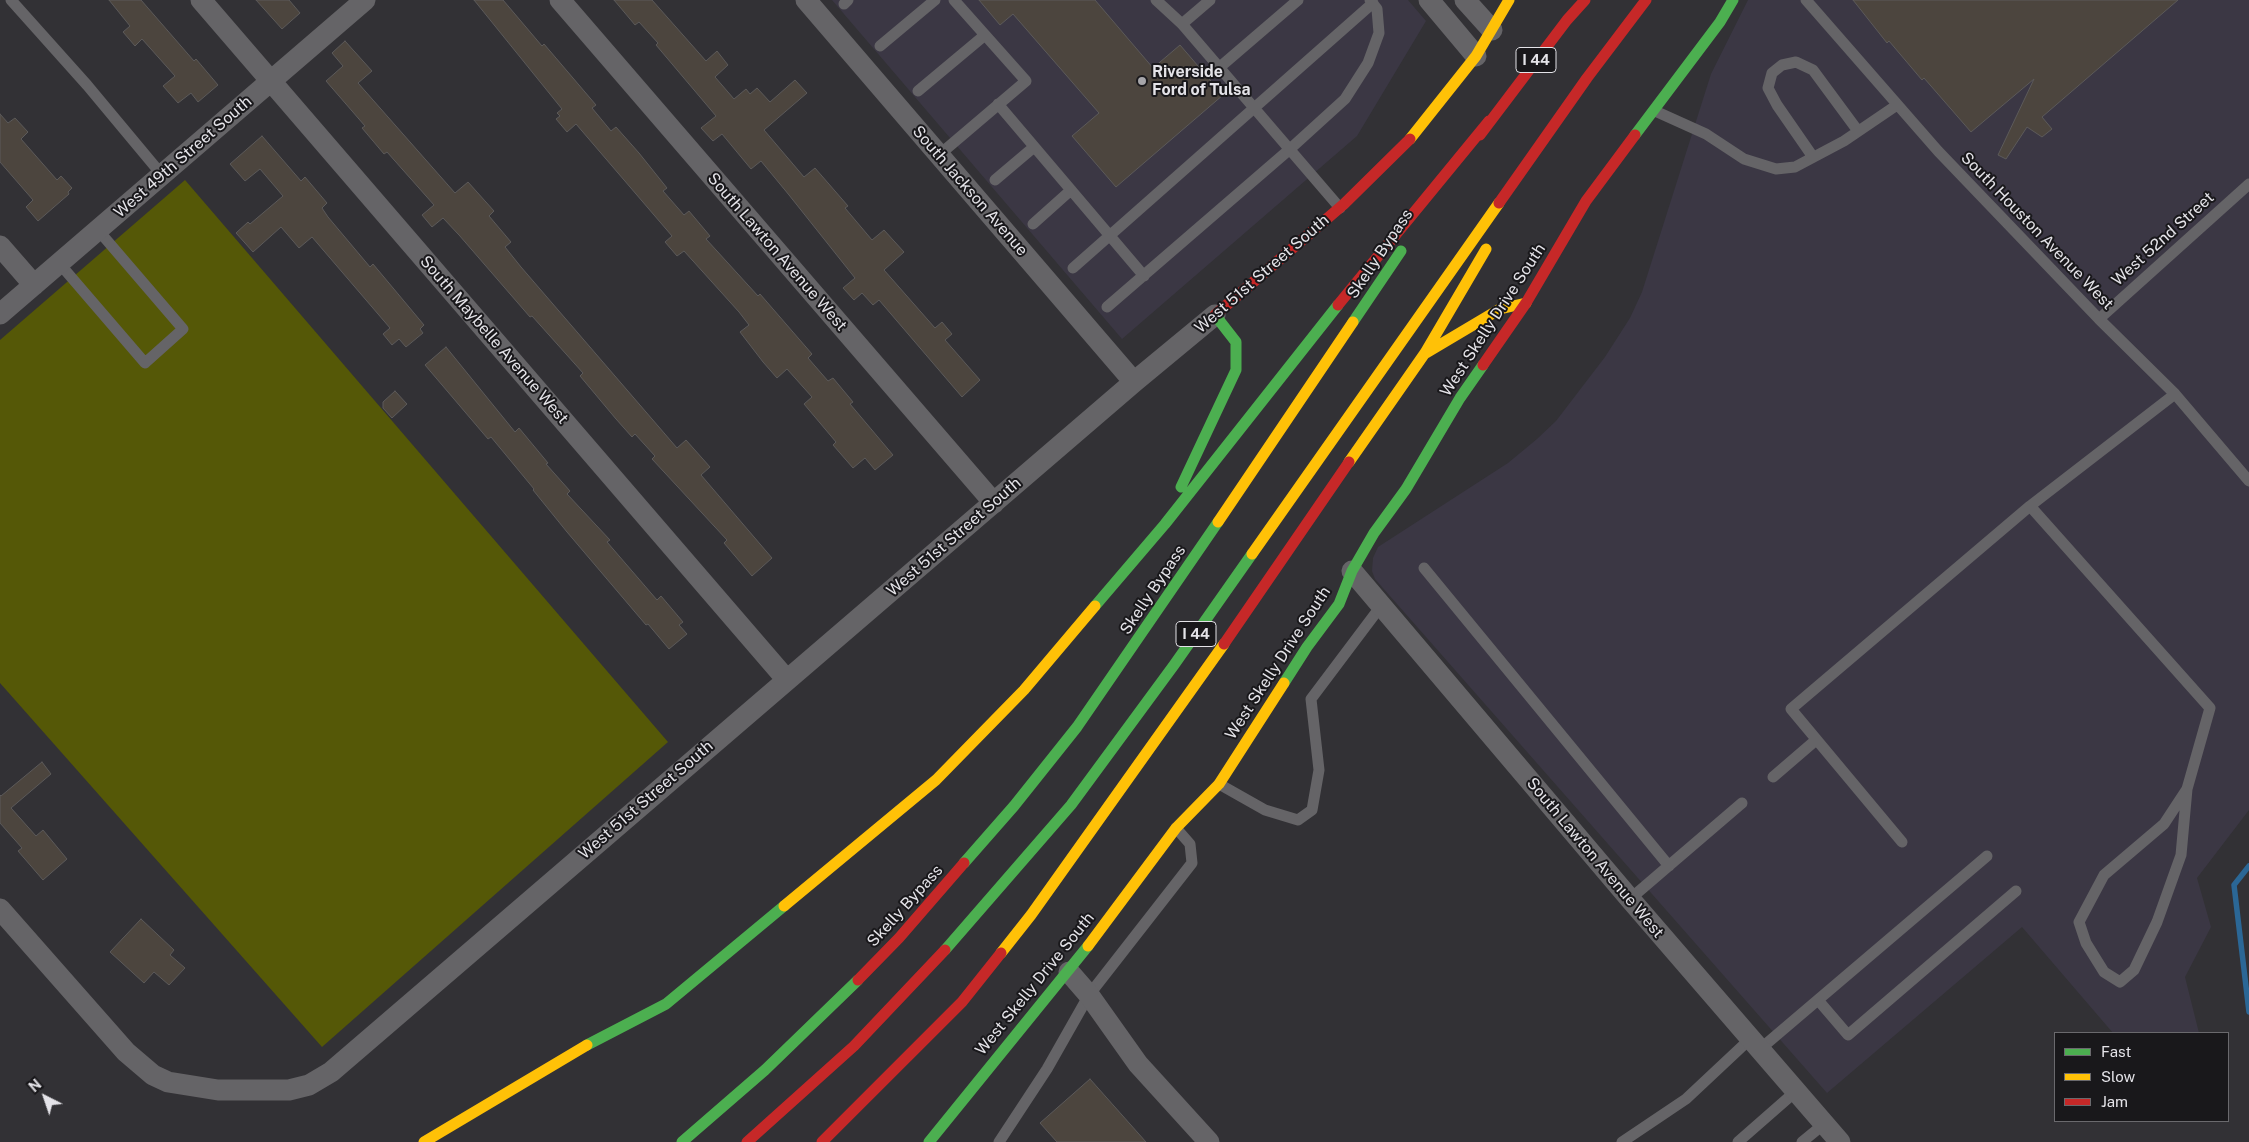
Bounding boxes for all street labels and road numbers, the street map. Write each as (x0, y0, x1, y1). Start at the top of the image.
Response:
road number: I 44 (1516, 48, 1556, 72)
street label: West 49th Street South (110, 92, 256, 222)
street label: South Jackson Avenue (908, 122, 1032, 260)
street label: South Houston Avenue West (1957, 148, 2117, 314)
street label: South Lawton Avenue West (703, 169, 851, 335)
street label: West 52nd Street (2108, 188, 2218, 290)
street label: Skelly Bypass (1343, 206, 1417, 302)
street label: West 51st Street South (1191, 211, 1333, 337)
street label: West Skelly Drive South (1436, 240, 1550, 400)
street label: South Maybelle Avenue West (416, 252, 572, 428)
street label: West 51st Street South (883, 474, 1025, 600)
street label: Skelly Bypass (1116, 542, 1190, 638)
street label: West Skelly Drive South (1221, 583, 1335, 743)
road number: I 44 (1176, 622, 1216, 646)
street label: West 51st Street South (575, 737, 717, 863)
street label: South Lawton Avenue West (1522, 774, 1668, 942)
street label: Skelly Bypass (863, 861, 947, 951)
street label: West Skelly Drive South (971, 909, 1099, 1059)

